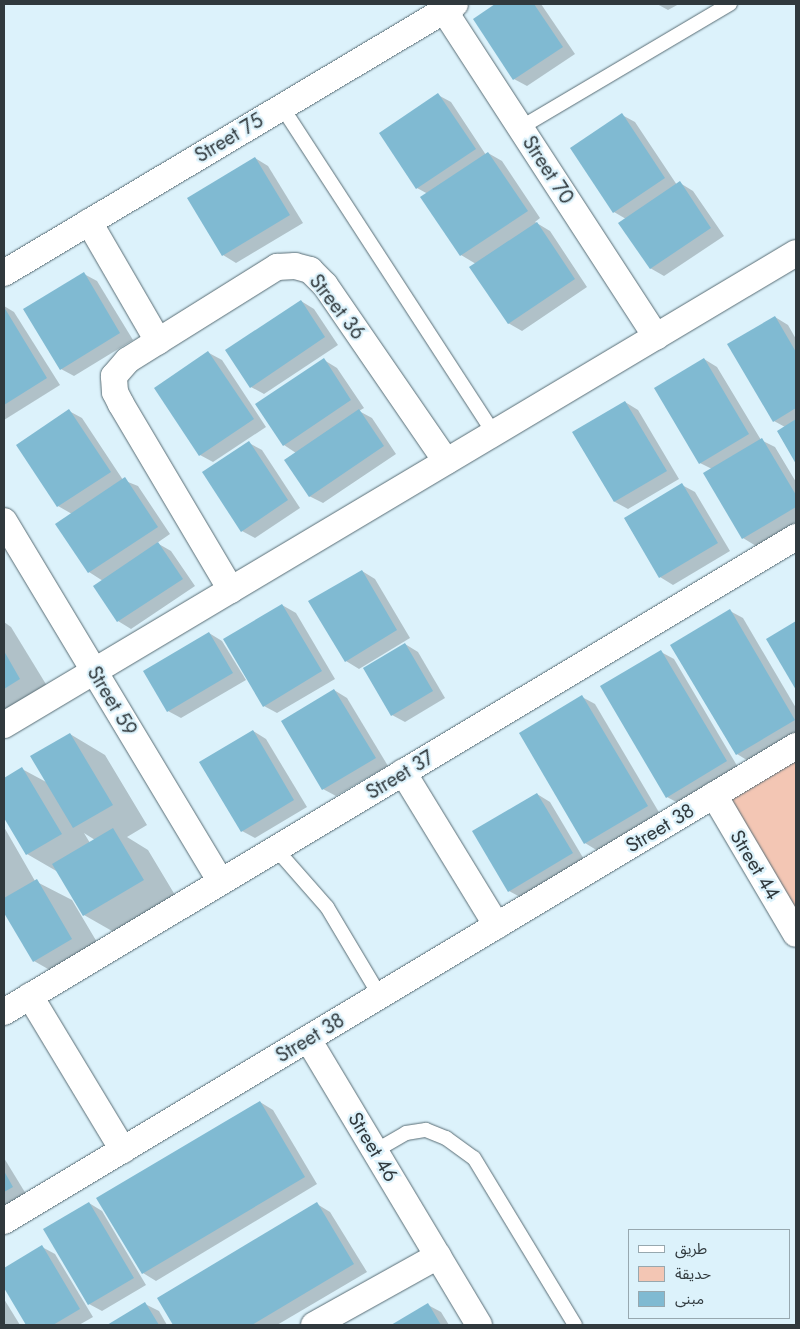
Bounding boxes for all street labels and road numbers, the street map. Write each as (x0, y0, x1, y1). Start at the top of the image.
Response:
street label: Street 75 (190, 108, 268, 168)
street label: Street 70 (517, 132, 579, 208)
street label: Street 36 (304, 270, 370, 344)
street label: Street 59 (82, 662, 142, 740)
street label: Street 37 (362, 745, 438, 805)
street label: Street 38 (621, 798, 699, 858)
street label: Street 44 (725, 826, 785, 904)
street label: Street 38 (271, 1008, 349, 1068)
street label: Street 46 (343, 1108, 403, 1186)

